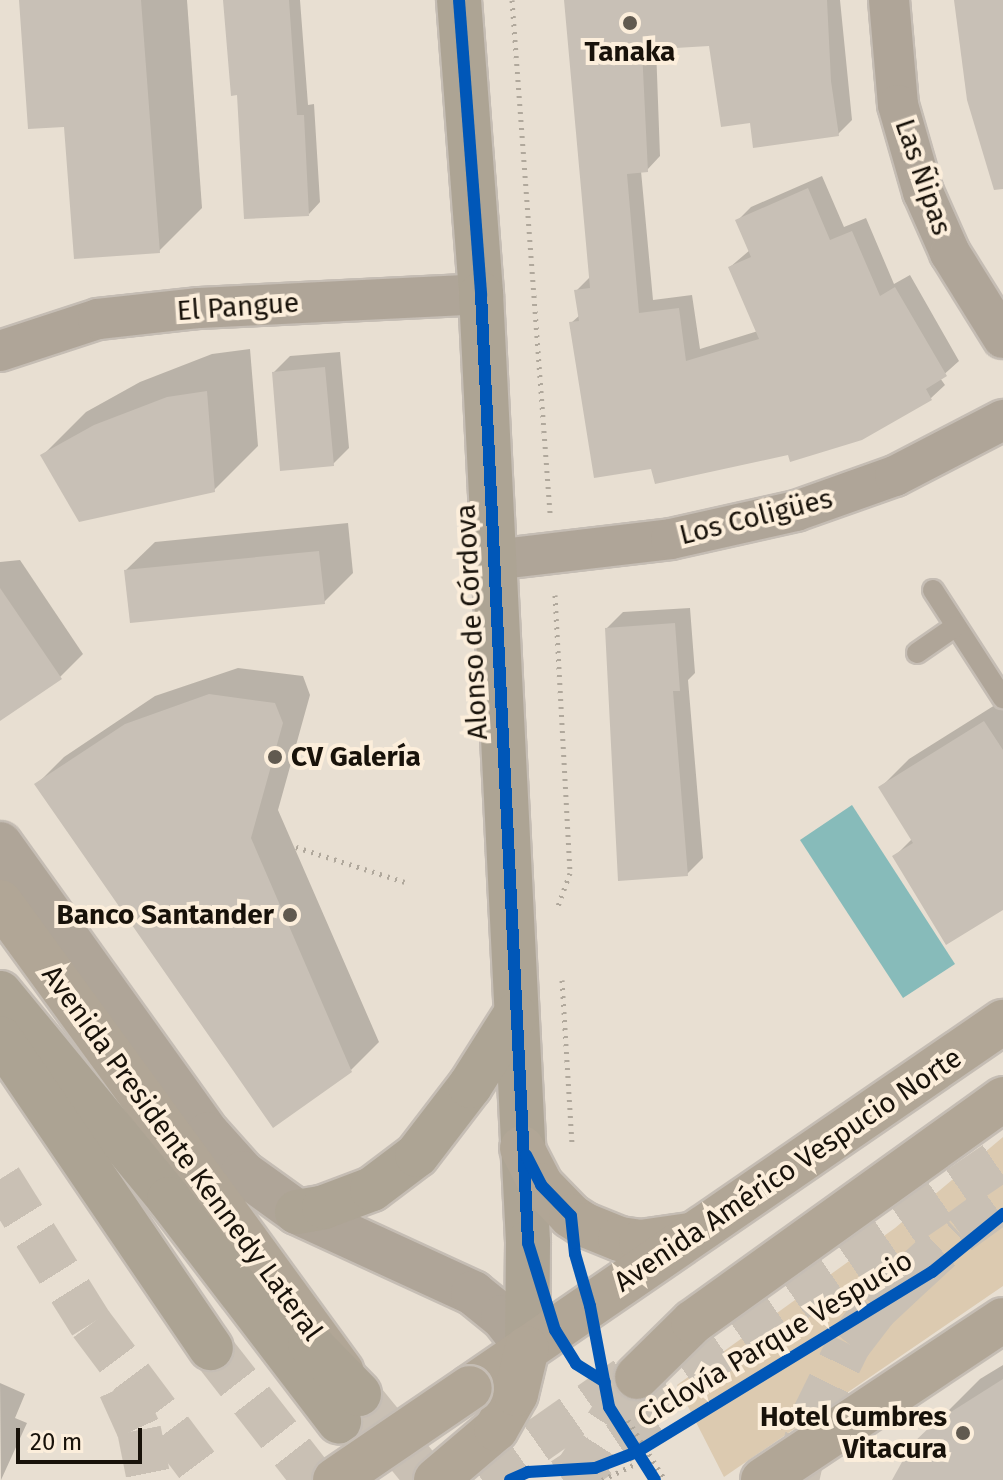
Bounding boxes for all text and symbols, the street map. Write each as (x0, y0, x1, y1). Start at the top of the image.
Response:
marker: Tanaka (621, 14, 639, 32)
place label: Tanaka (585, 35, 675, 69)
street label: Las Ñipas (887, 115, 959, 239)
street label: El Pangue (176, 286, 300, 328)
street label: Los Coligües (676, 482, 836, 552)
street label: Alonso de Córdova (449, 503, 495, 741)
place label: CV Galería (291, 740, 421, 774)
marker: CV Galería (266, 748, 284, 766)
place label: Banco Santander (56, 898, 274, 932)
marker: Banco Santander (281, 906, 299, 924)
street label: Avenida Presidente Kennedy Lateral (35, 959, 329, 1347)
street label: Avenida Américo Vespucio Norte (608, 1041, 968, 1299)
street label: Ciclovía Parque Vespucio (631, 1243, 919, 1435)
place label: Hotel Cumbres Vitacura (760, 1400, 947, 1466)
scale bar (20, 1412, 146, 1462)
marker: Hotel Cumbres Vitacura (954, 1424, 972, 1442)
text: 20 m (30, 1428, 82, 1456)

